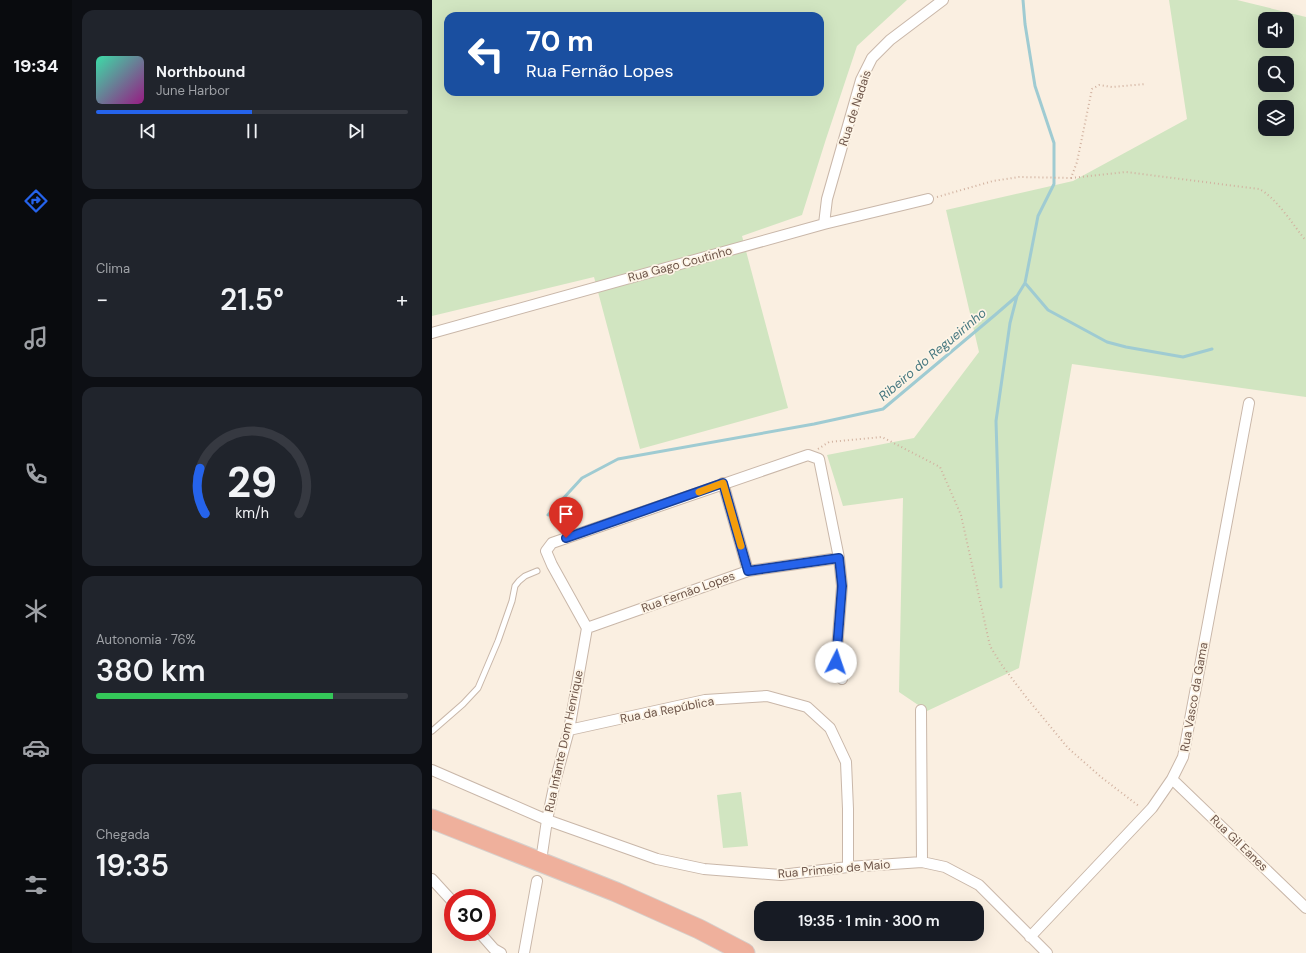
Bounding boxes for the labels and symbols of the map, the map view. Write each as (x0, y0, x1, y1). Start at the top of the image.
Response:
street label: Rua de Nadais (835, 68, 875, 148)
street label: Rua Gago Coutinho (626, 242, 734, 286)
water label: Ribeiro do Regueirinho (875, 304, 990, 405)
pin (549, 497, 583, 538)
street label: Rua Fernão Lopes (639, 568, 737, 616)
position arrow (815, 641, 857, 683)
street label: Rua Vasco da Gama (1176, 641, 1212, 753)
street label: Rua Infante Dom Henrique (541, 668, 587, 814)
street label: Rua da República (619, 693, 715, 727)
street label: Rua Gil Eanes (1207, 811, 1271, 875)
street label: Rua Primeio de Maio (777, 856, 891, 882)
speed limit sign: 30 (444, 889, 496, 941)

